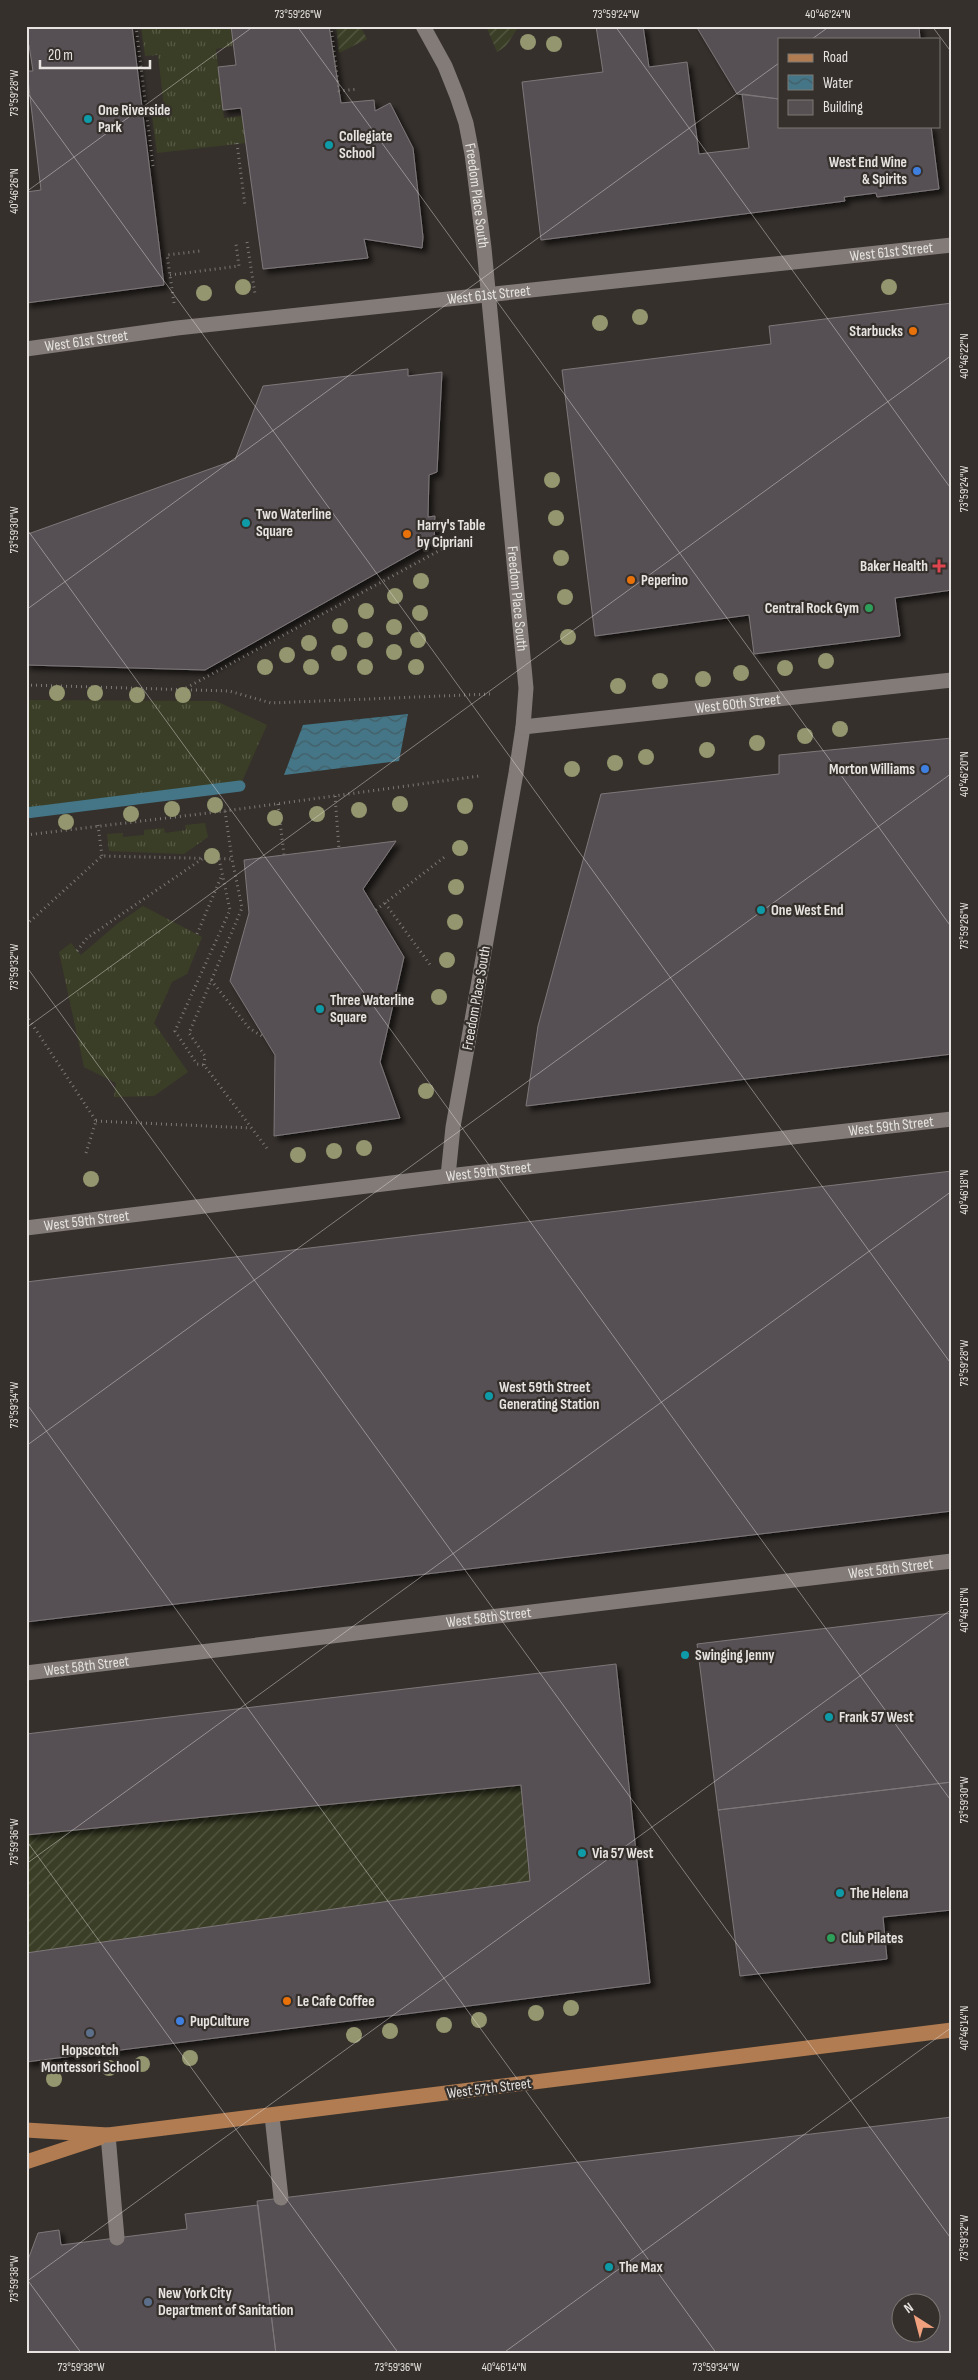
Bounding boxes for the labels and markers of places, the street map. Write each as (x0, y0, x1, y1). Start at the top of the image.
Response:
place label: One Riverside Park (98, 101, 170, 137)
marker: One Riverside Park (82, 113, 94, 125)
place label: Collegiate School (339, 127, 392, 163)
marker: Collegiate School (323, 139, 335, 151)
place label: West End Wine & Spirits (829, 153, 907, 189)
marker: West End Wine & Spirits (911, 165, 923, 177)
place label: Starbucks (849, 322, 903, 341)
marker: Starbucks (907, 325, 919, 337)
place label: Two Waterline Square (256, 505, 331, 541)
place label: Harry's Table by Cipriani (417, 516, 485, 552)
marker: Two Waterline Square (240, 517, 252, 529)
marker: Harry's Table by Cipriani (401, 528, 413, 540)
place label: Baker Health (860, 557, 928, 576)
marker: Baker Health (932, 559, 946, 573)
place label: Peperino (641, 571, 688, 590)
marker: Peperino (625, 574, 637, 586)
place label: Central Rock Gym (765, 599, 859, 618)
marker: Central Rock Gym (863, 602, 875, 614)
place label: Morton Williams (829, 760, 915, 779)
marker: Morton Williams (919, 763, 931, 775)
place label: One West End (771, 901, 844, 920)
marker: One West End (755, 904, 767, 916)
place label: Three Waterline Square (330, 991, 414, 1027)
marker: Three Waterline Square (314, 1003, 326, 1015)
place label: West 59th Street Generating Station (499, 1378, 599, 1414)
marker: West 59th Street Generating Station (483, 1390, 495, 1402)
place label: Swinging Jenny (695, 1646, 775, 1665)
marker: Swinging Jenny (679, 1649, 691, 1661)
place label: Frank 57 West (839, 1708, 914, 1727)
marker: Frank 57 West (823, 1711, 835, 1723)
place label: Via 57 West (592, 1844, 654, 1863)
marker: Via 57 West (576, 1847, 588, 1859)
place label: The Helena (850, 1884, 909, 1903)
marker: The Helena (834, 1887, 846, 1899)
place label: Club Pilates (841, 1929, 903, 1948)
marker: Club Pilates (825, 1932, 837, 1944)
place label: Le Cafe Coffee (297, 1992, 375, 2011)
marker: Le Cafe Coffee (281, 1995, 293, 2007)
place label: PupCulture (190, 2012, 249, 2031)
marker: PupCulture (174, 2015, 186, 2027)
marker: Hopscotch Montessori School (84, 2027, 96, 2039)
place label: Hopscotch Montessori School (41, 2041, 139, 2077)
place label: The Max (619, 2258, 663, 2277)
marker: The Max (603, 2261, 615, 2273)
place label: New York City Department of Sanitation (158, 2284, 293, 2320)
marker: New York City Department of Sanitation (142, 2296, 154, 2308)

